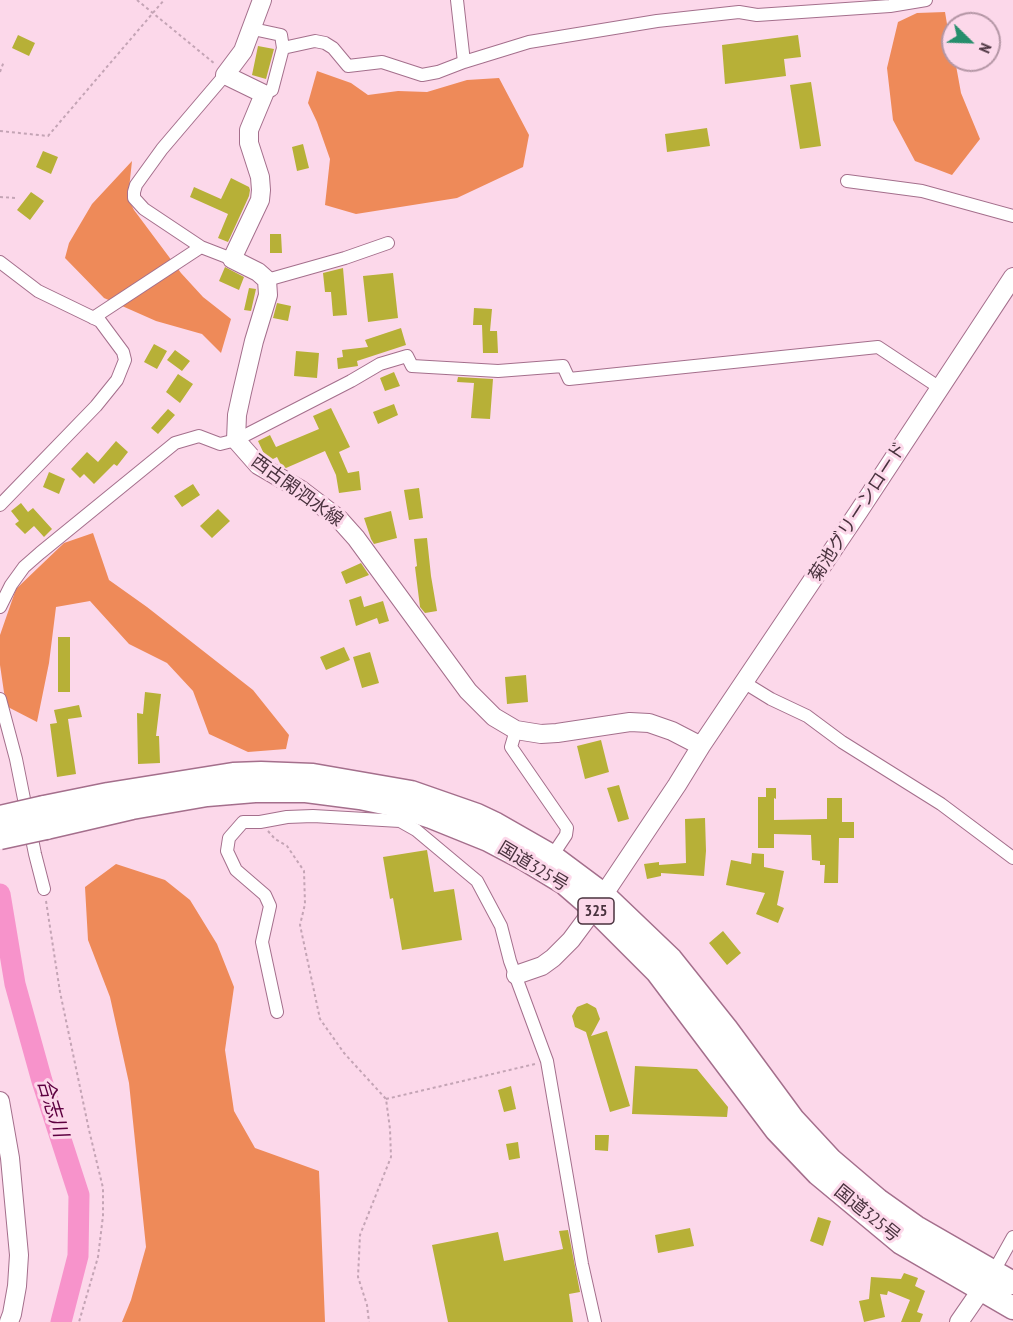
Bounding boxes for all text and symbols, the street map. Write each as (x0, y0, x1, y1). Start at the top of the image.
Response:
north arrow (941, 12, 1001, 72)
text: N (975, 40, 997, 56)
street label: 菊池グリーンロード (805, 438, 911, 586)
street label: 西古閑泗水線 (247, 451, 347, 531)
street label: 国道325号 (494, 838, 572, 896)
road number: 325 (578, 898, 614, 924)
water label: 合志川 (32, 1076, 72, 1140)
street label: 国道325号 (830, 1181, 904, 1247)

